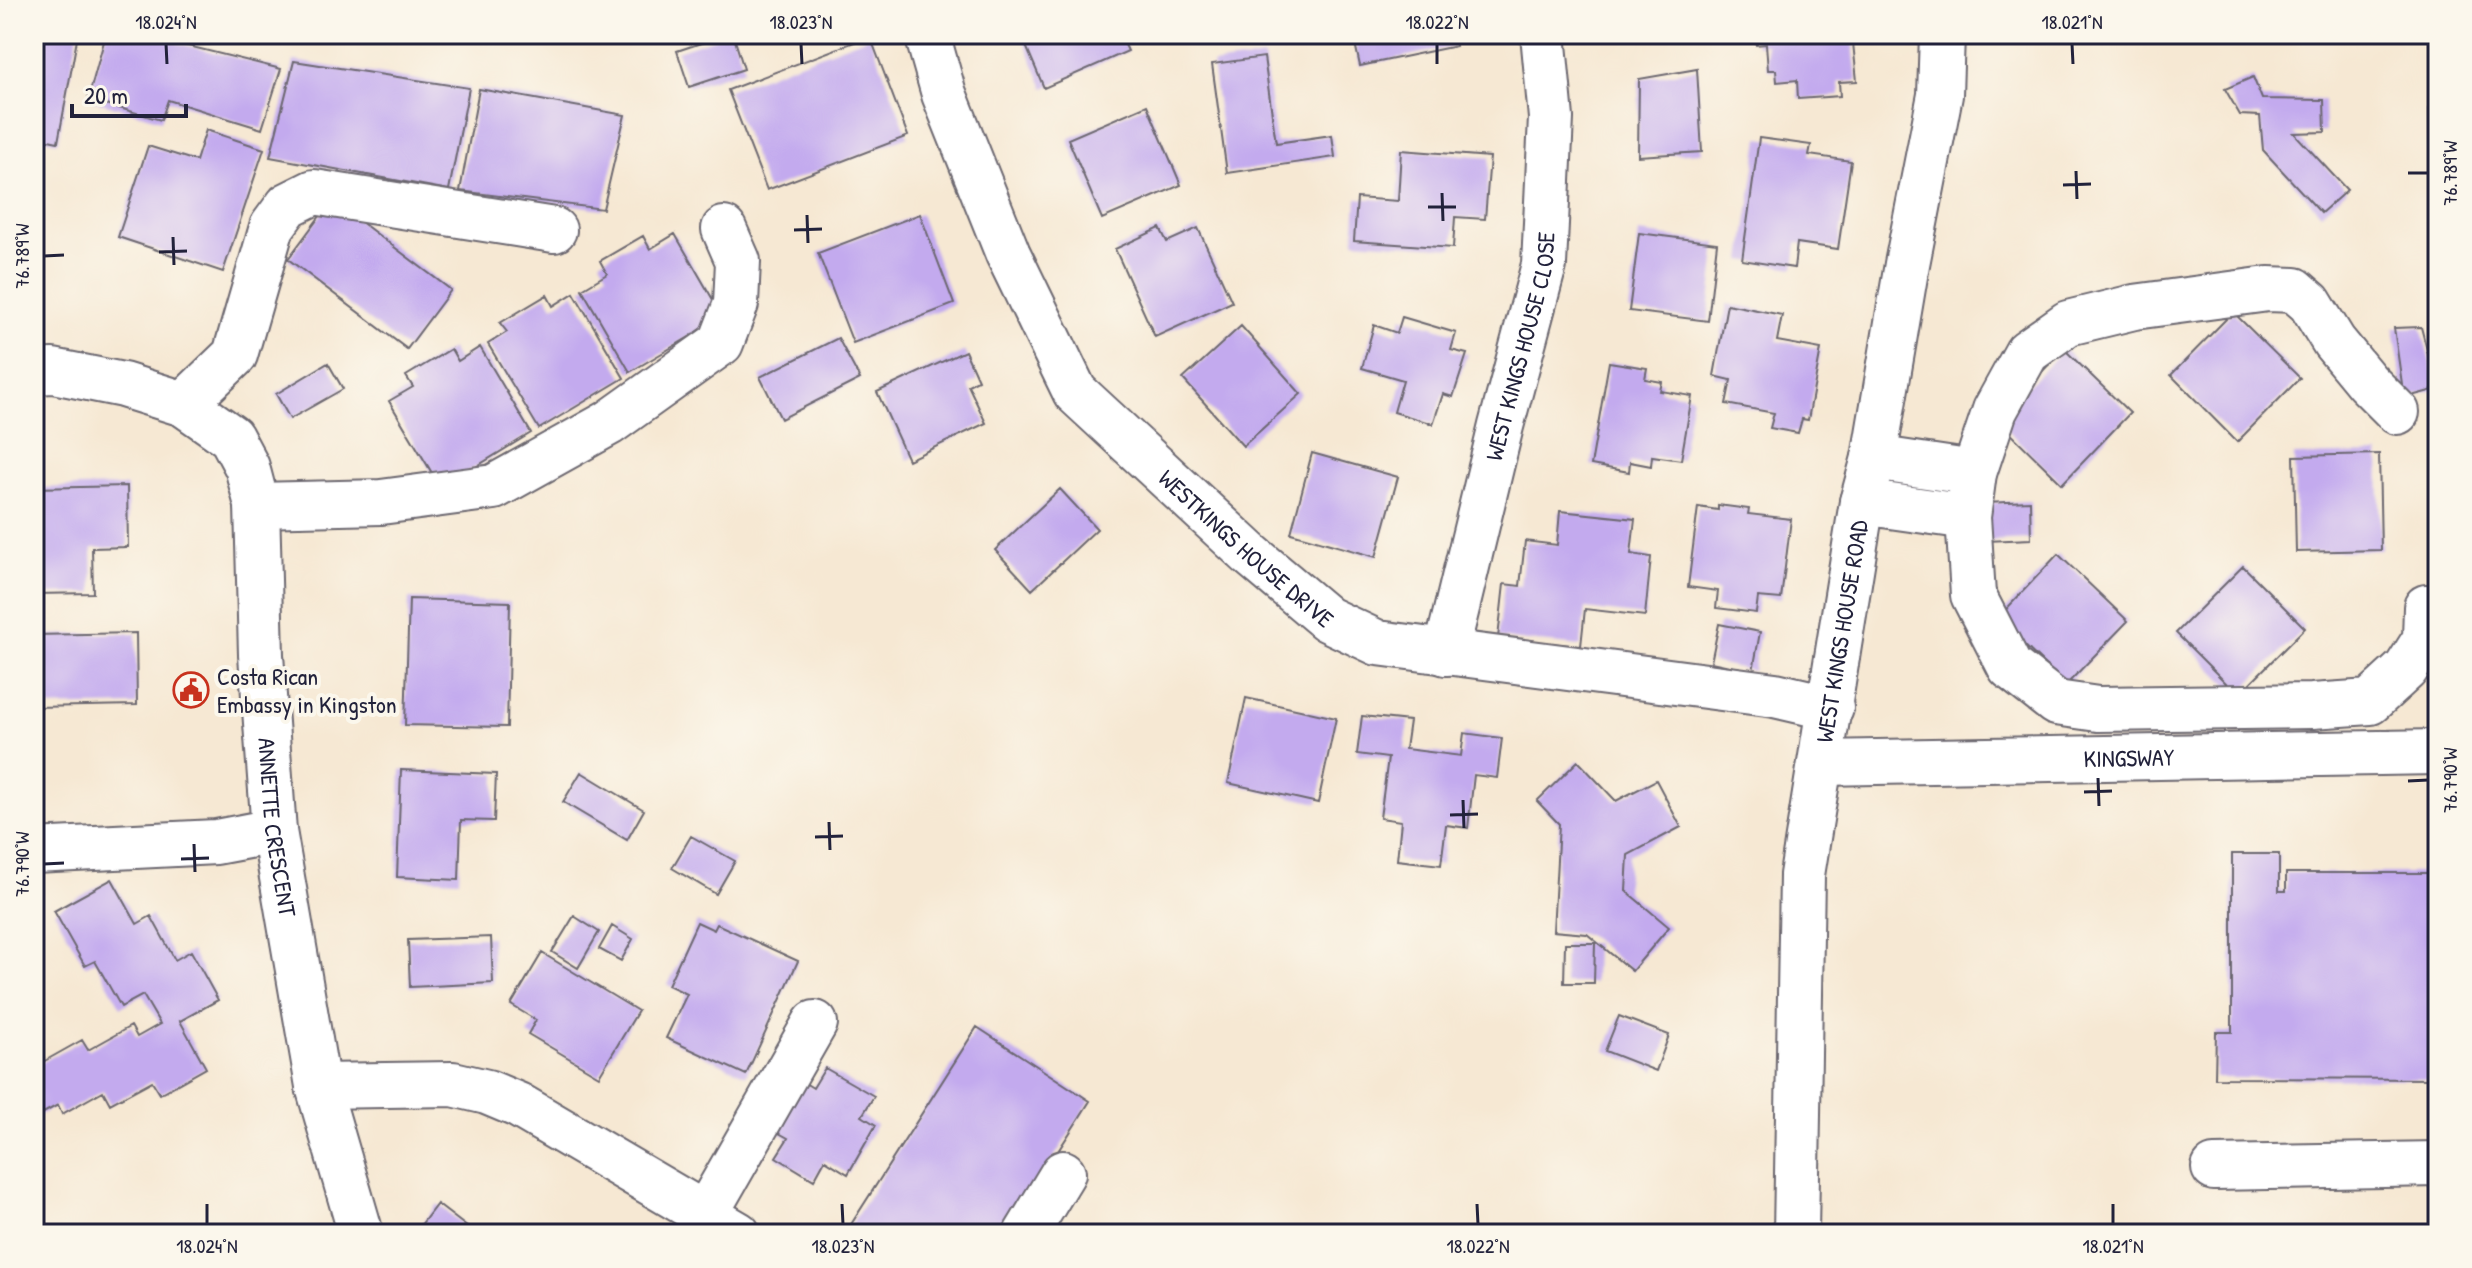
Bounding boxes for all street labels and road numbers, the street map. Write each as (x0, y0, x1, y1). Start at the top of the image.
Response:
street label: WEST KINGS HOUSE CLOSE (1477, 231, 1562, 464)
street label: WESTKINGS HOUSE DRIVE (1152, 462, 1341, 634)
street label: WEST KINGS HOUSE ROAD (1808, 517, 1875, 745)
street label: ANNETTE CRESCENT (251, 737, 305, 920)
street label: KINGSWAY (2083, 741, 2175, 774)

